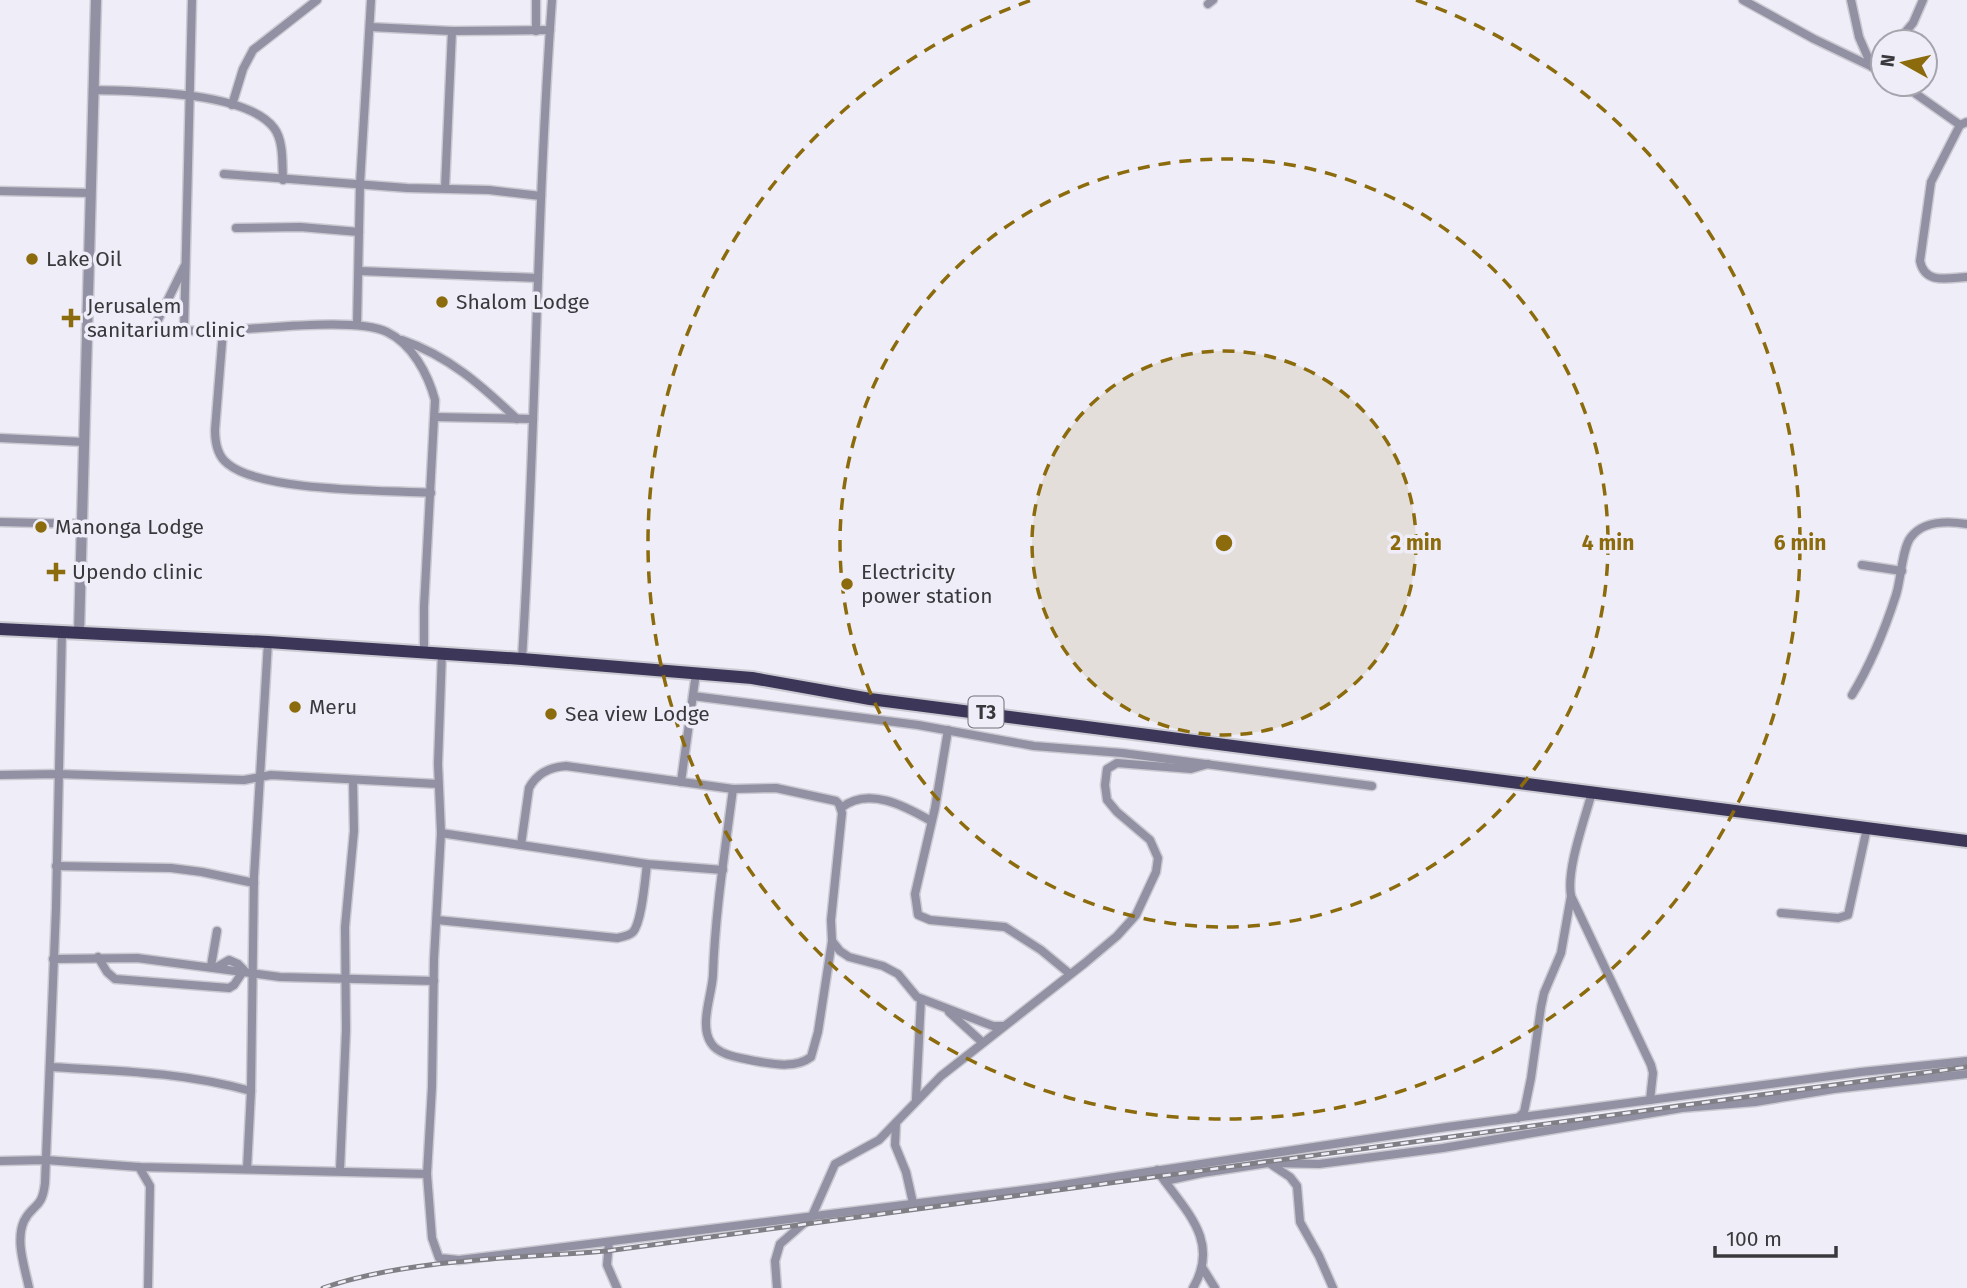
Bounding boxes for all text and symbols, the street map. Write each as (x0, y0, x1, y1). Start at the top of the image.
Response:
north arrow (1869, 28, 1939, 98)
text: N (1875, 53, 1900, 69)
place label: Lake Oil (46, 246, 122, 272)
marker: Lake Oil (24, 251, 40, 267)
place label: Shalom Lodge (456, 289, 590, 315)
place label: Jerusalem sanitarium clinic (87, 293, 245, 343)
marker: Shalom Lodge (434, 294, 450, 310)
marker: Jerusalem sanitarium clinic (61, 308, 81, 328)
place label: Manonga Lodge (55, 514, 204, 540)
marker: Manonga Lodge (33, 519, 49, 535)
text: 2 min (1390, 530, 1442, 556)
text: 4 min (1582, 530, 1634, 556)
text: 6 min (1774, 530, 1826, 556)
centre of rings (1212, 531, 1236, 555)
place label: Upendo clinic (72, 559, 203, 585)
place label: Electricity power station (861, 559, 993, 609)
marker: Upendo clinic (46, 562, 66, 582)
marker: Electricity power station (839, 576, 855, 592)
place label: Meru (309, 694, 357, 720)
road number: T3 (968, 696, 1004, 727)
marker: Meru (287, 699, 303, 715)
place label: Sea view Lodge (565, 701, 710, 727)
marker: Sea view Lodge (543, 706, 559, 722)
scale bar (1715, 1214, 1836, 1258)
text: 100 m (1726, 1226, 1782, 1252)

